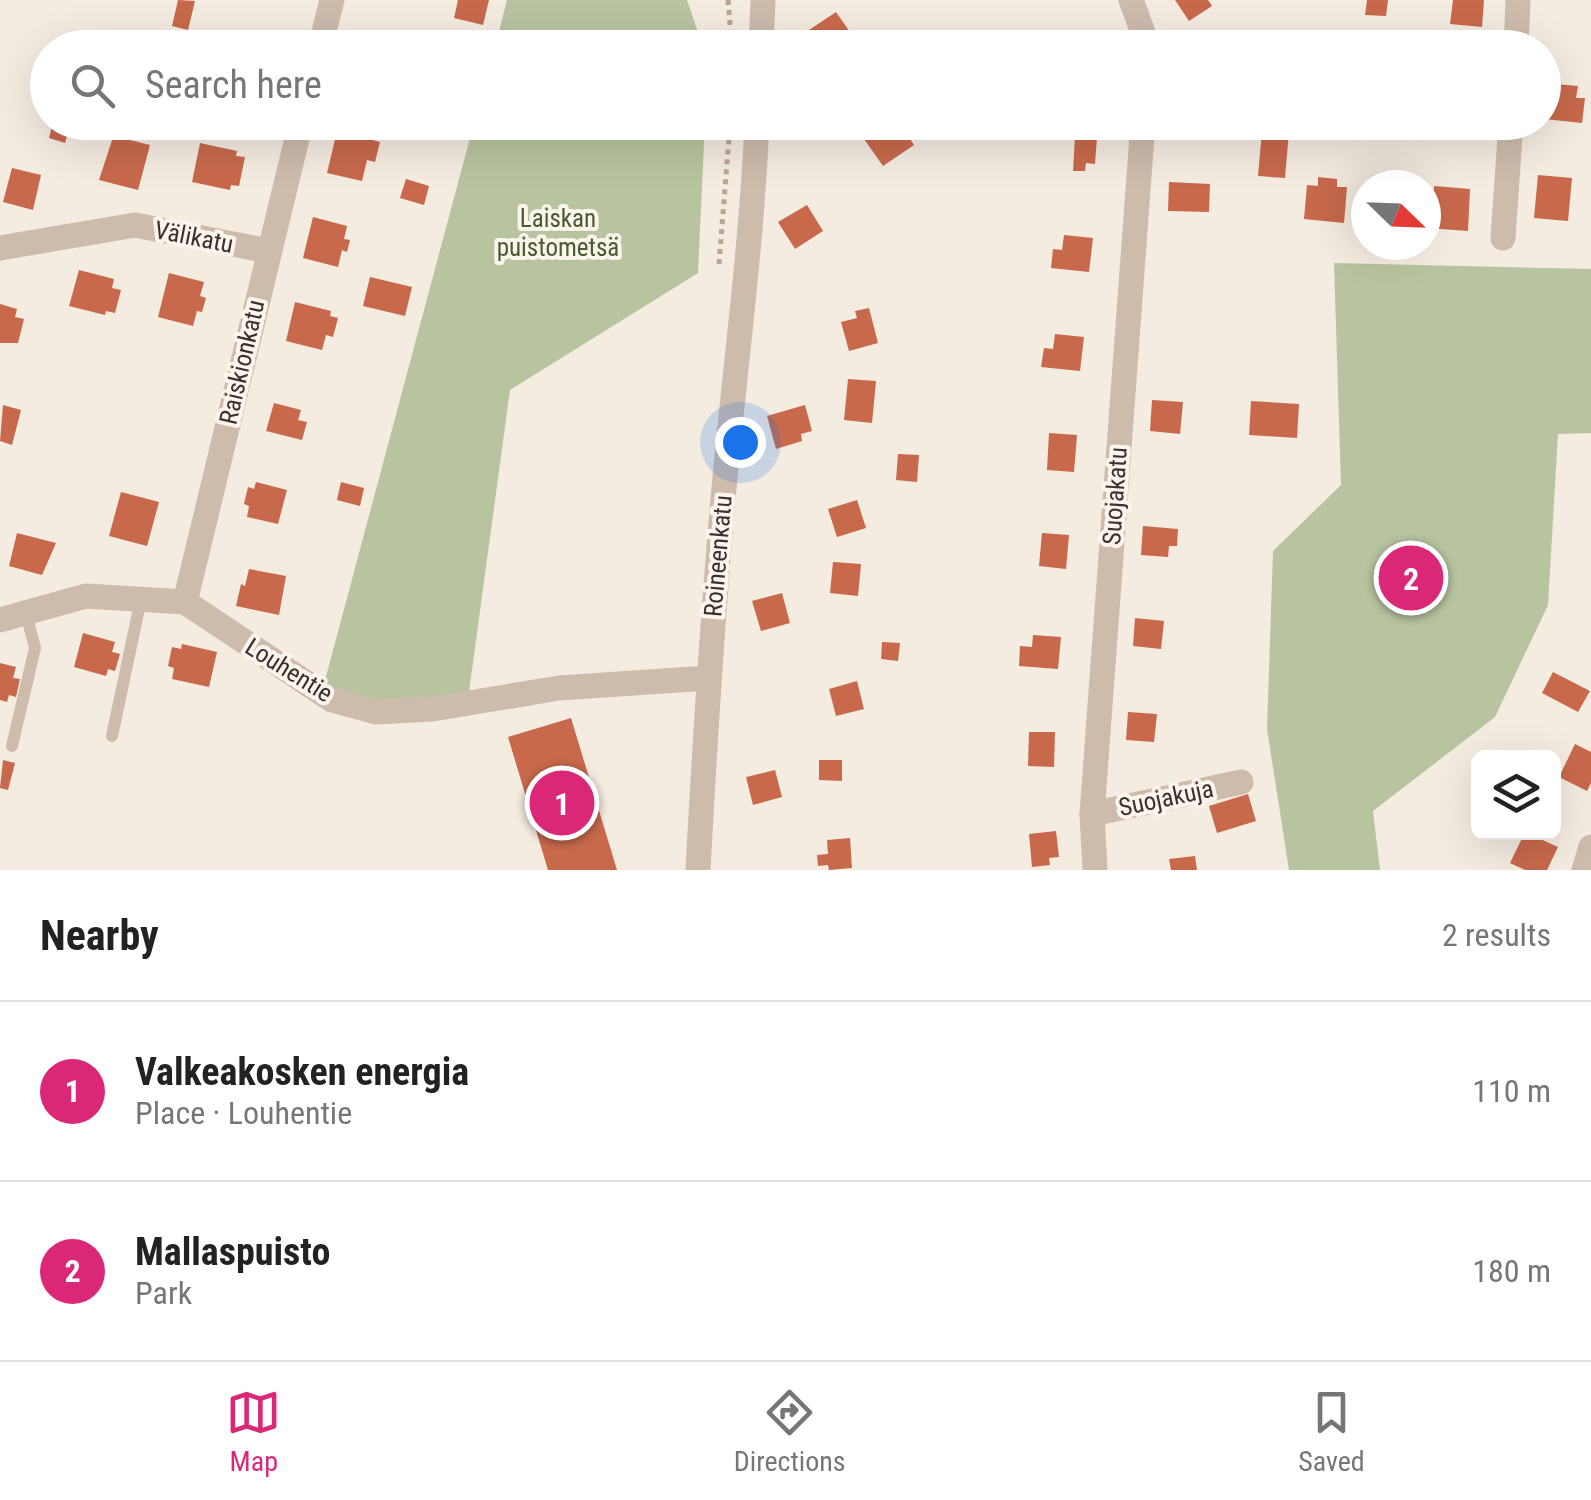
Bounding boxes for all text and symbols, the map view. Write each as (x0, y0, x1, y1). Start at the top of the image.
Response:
search box (30, 30, 1561, 140)
icon: search (65, 58, 120, 113)
text: Search here (145, 63, 322, 107)
north arrow (1351, 170, 1441, 260)
park label: Laiskan puistometsä (497, 204, 619, 262)
street label: Välikatu (152, 215, 236, 259)
street label: Raiskionkatu (214, 297, 270, 427)
your location (715, 417, 766, 468)
street label: Suojakatu (1097, 446, 1133, 546)
street label: Roineenkatu (698, 494, 738, 618)
pin: 2 (1378, 540, 1444, 616)
street label: Louhentie (240, 632, 338, 708)
map controls (1471, 750, 1561, 840)
button: layers (1471, 750, 1561, 840)
pin: 1 (530, 766, 594, 840)
street label: Suojakuja (1116, 774, 1216, 822)
text: Nearby (40, 911, 159, 960)
text: 2 results (1442, 916, 1551, 954)
text: Valkeakosken energia (135, 1050, 469, 1094)
text: 1 (64, 1072, 81, 1110)
text: 110 m (1472, 1072, 1551, 1110)
text: Place · Louhentie (135, 1094, 352, 1132)
text: Mallaspuisto (135, 1230, 330, 1274)
text: 2 (64, 1252, 81, 1290)
text: 180 m (1472, 1252, 1551, 1290)
text: Park (135, 1274, 192, 1312)
tab: Map (226, 1385, 281, 1478)
tab: Directions (734, 1385, 846, 1478)
tab: Saved (1298, 1385, 1365, 1478)

